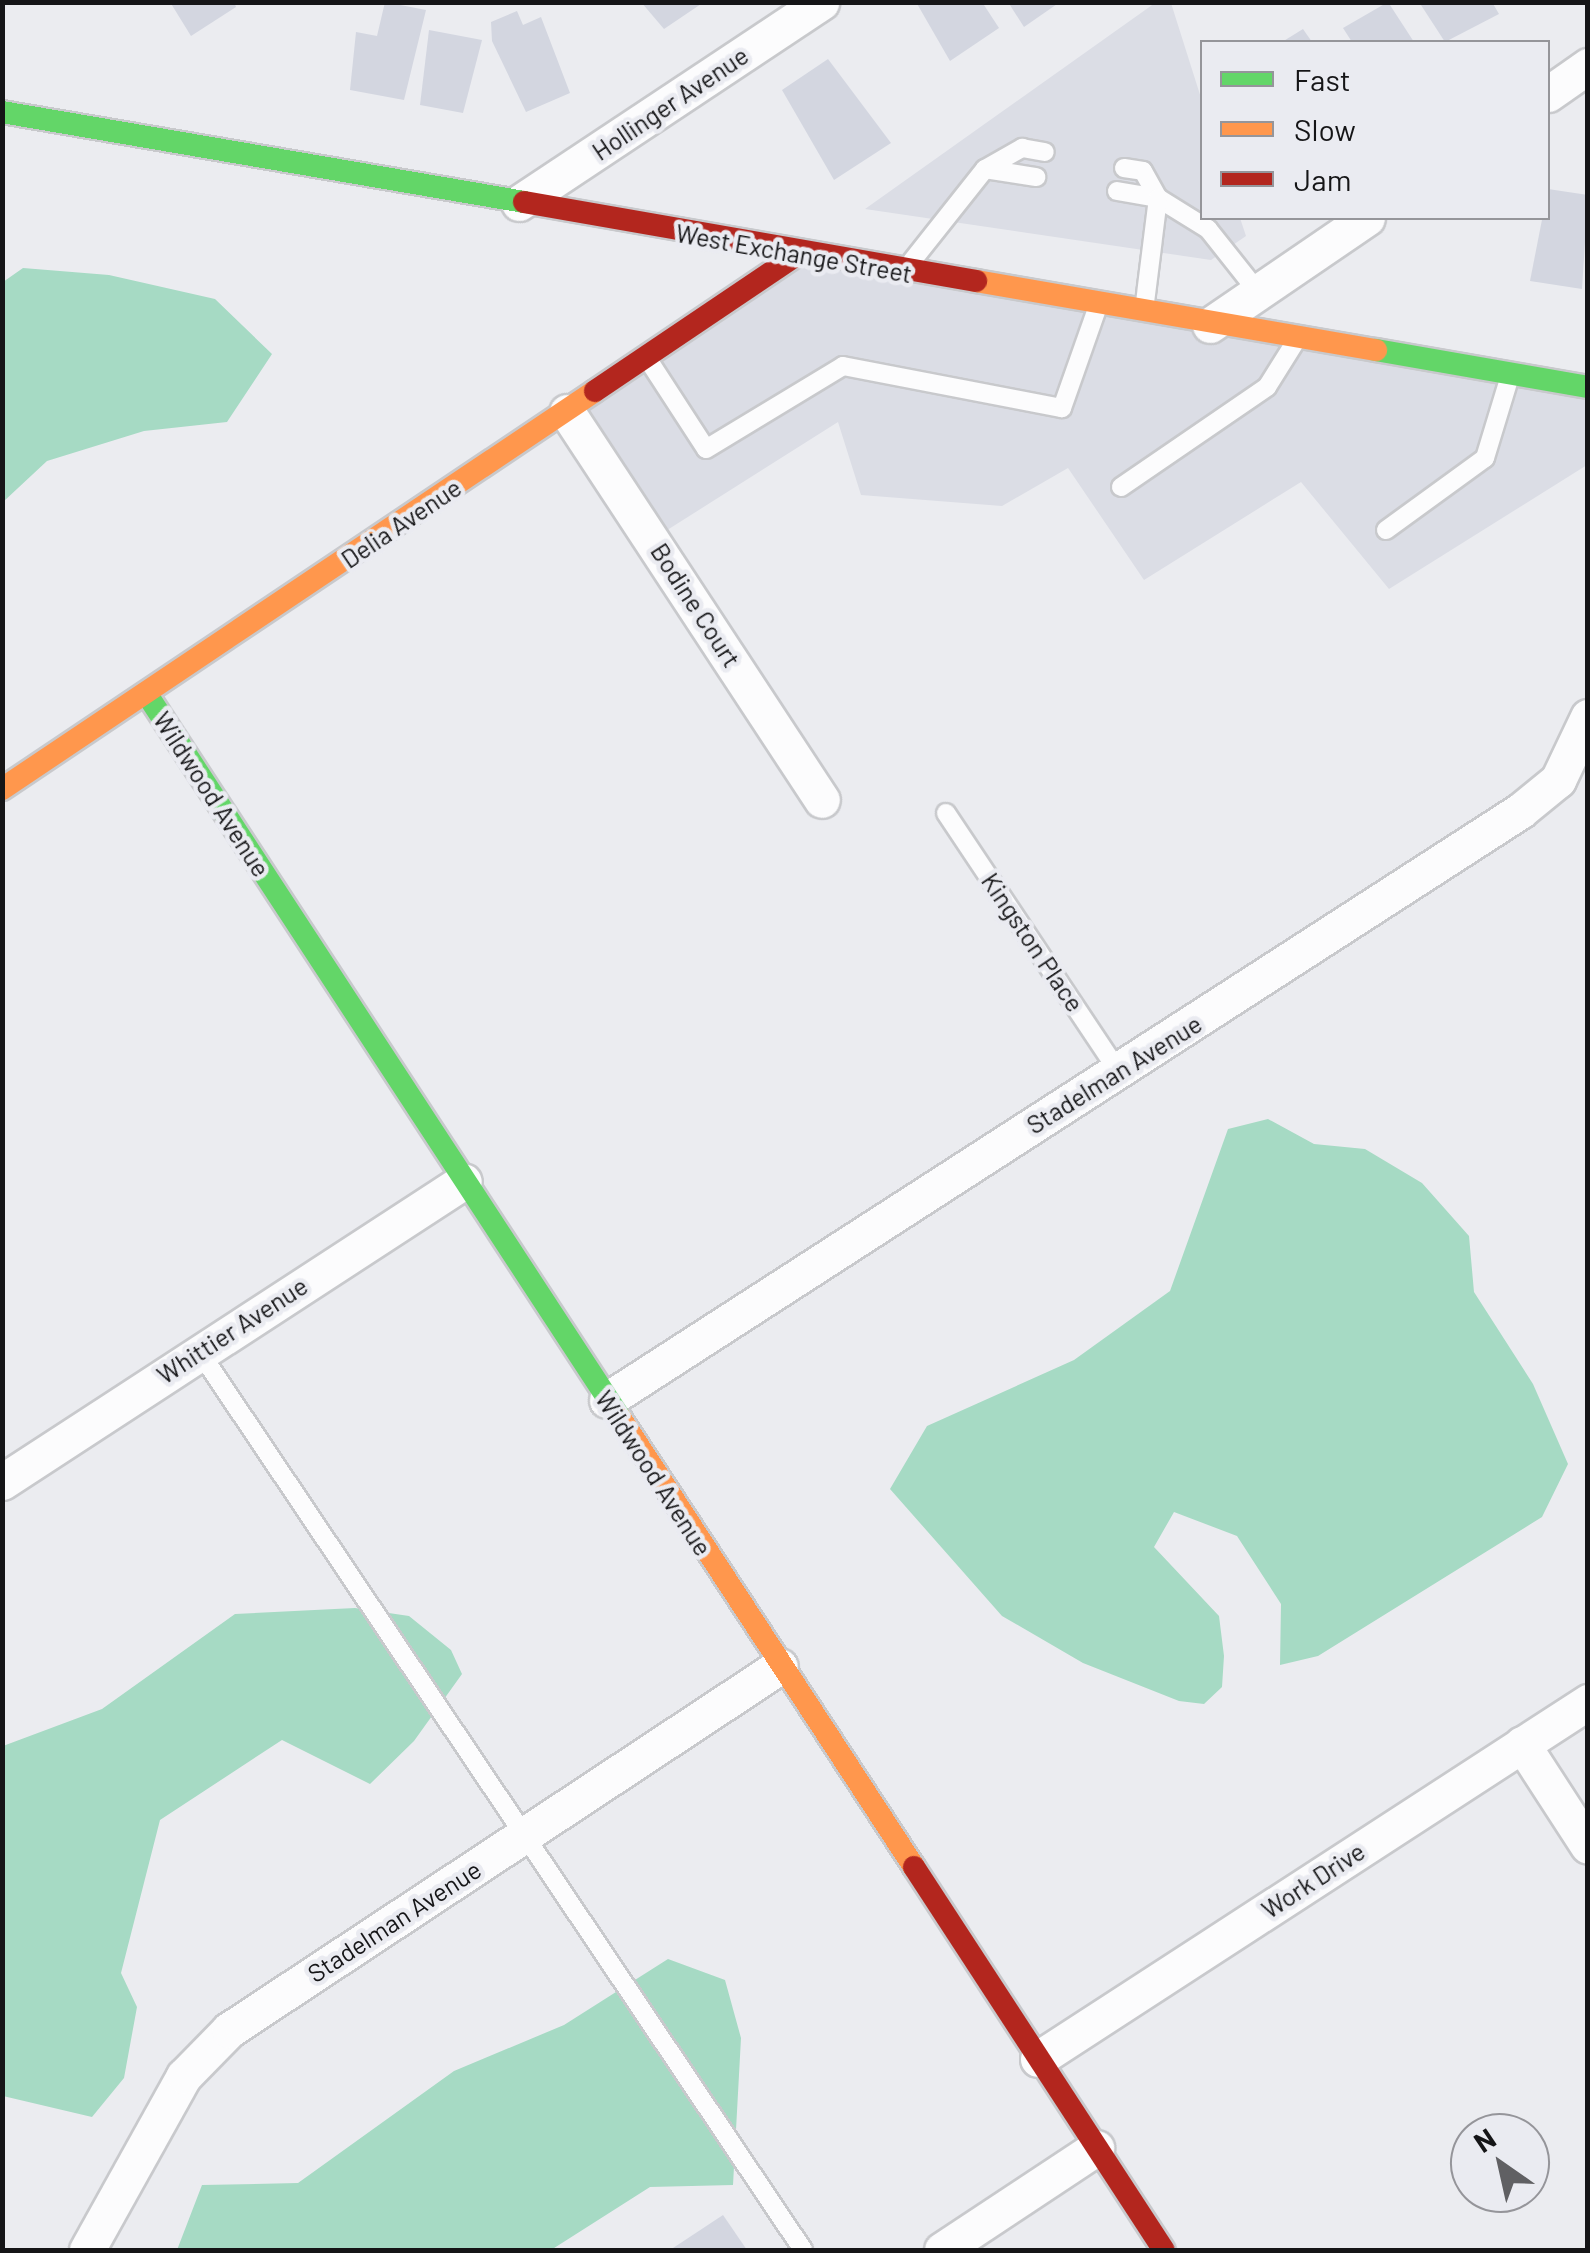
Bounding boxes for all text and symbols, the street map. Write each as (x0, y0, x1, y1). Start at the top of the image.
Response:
street label: Hollinger Avenue (586, 40, 754, 166)
legend (1200, 40, 1550, 220)
text: Fast (1294, 61, 1351, 97)
text: Slow (1294, 111, 1356, 147)
text: Jam (1294, 161, 1351, 197)
street label: West Exchange Street (674, 217, 914, 289)
street label: Delia Avenue (335, 472, 467, 574)
street label: Bodine Court (645, 537, 747, 673)
street label: Wildwood Avenue (147, 706, 277, 882)
street label: Kingston Place (976, 867, 1090, 1017)
street label: Stadelman Avenue (1021, 1008, 1207, 1140)
street label: Whittier Avenue (151, 1270, 313, 1390)
street label: Wildwood Avenue (589, 1385, 719, 1561)
street label: Work Drive (1256, 1836, 1370, 1924)
street label: Stadelman Avenue (302, 1854, 486, 1988)
north arrow (1450, 2113, 1550, 2213)
text: N (1467, 2120, 1502, 2159)

